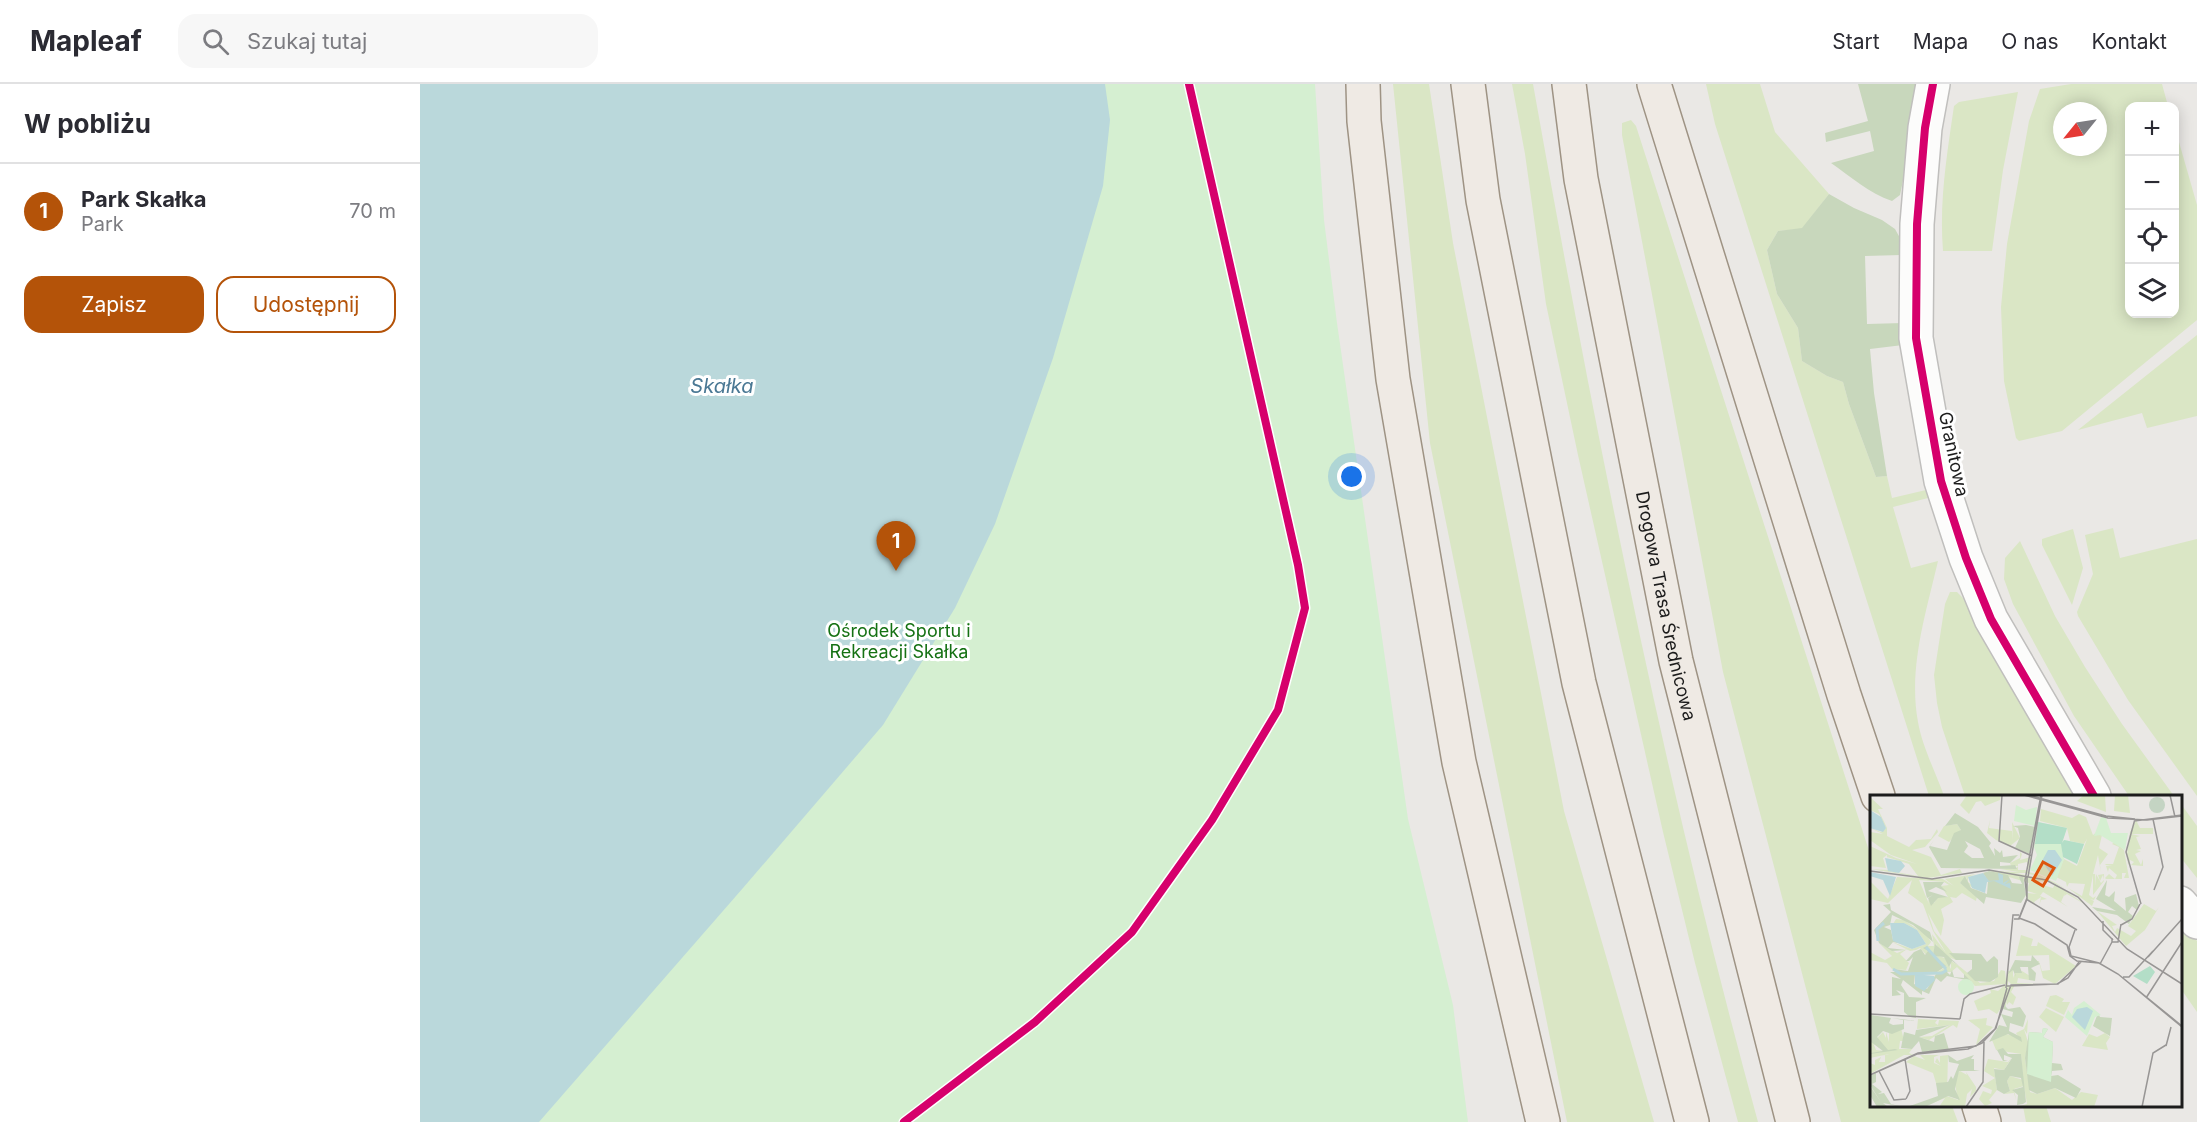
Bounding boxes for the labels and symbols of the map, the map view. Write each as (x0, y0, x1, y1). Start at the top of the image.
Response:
north arrow (2053, 102, 2107, 156)
water label: Skałka (690, 374, 754, 398)
street label: Granitowa (1935, 410, 1973, 498)
your location (1337, 462, 1366, 491)
street label: Drogowa Trasa Średnicowa (1632, 489, 1701, 723)
pin: 1 (876, 522, 916, 571)
park label: Ośrodek Sportu i Rekreacji Skałka (827, 620, 971, 662)
inset map (1870, 795, 2182, 1107)

